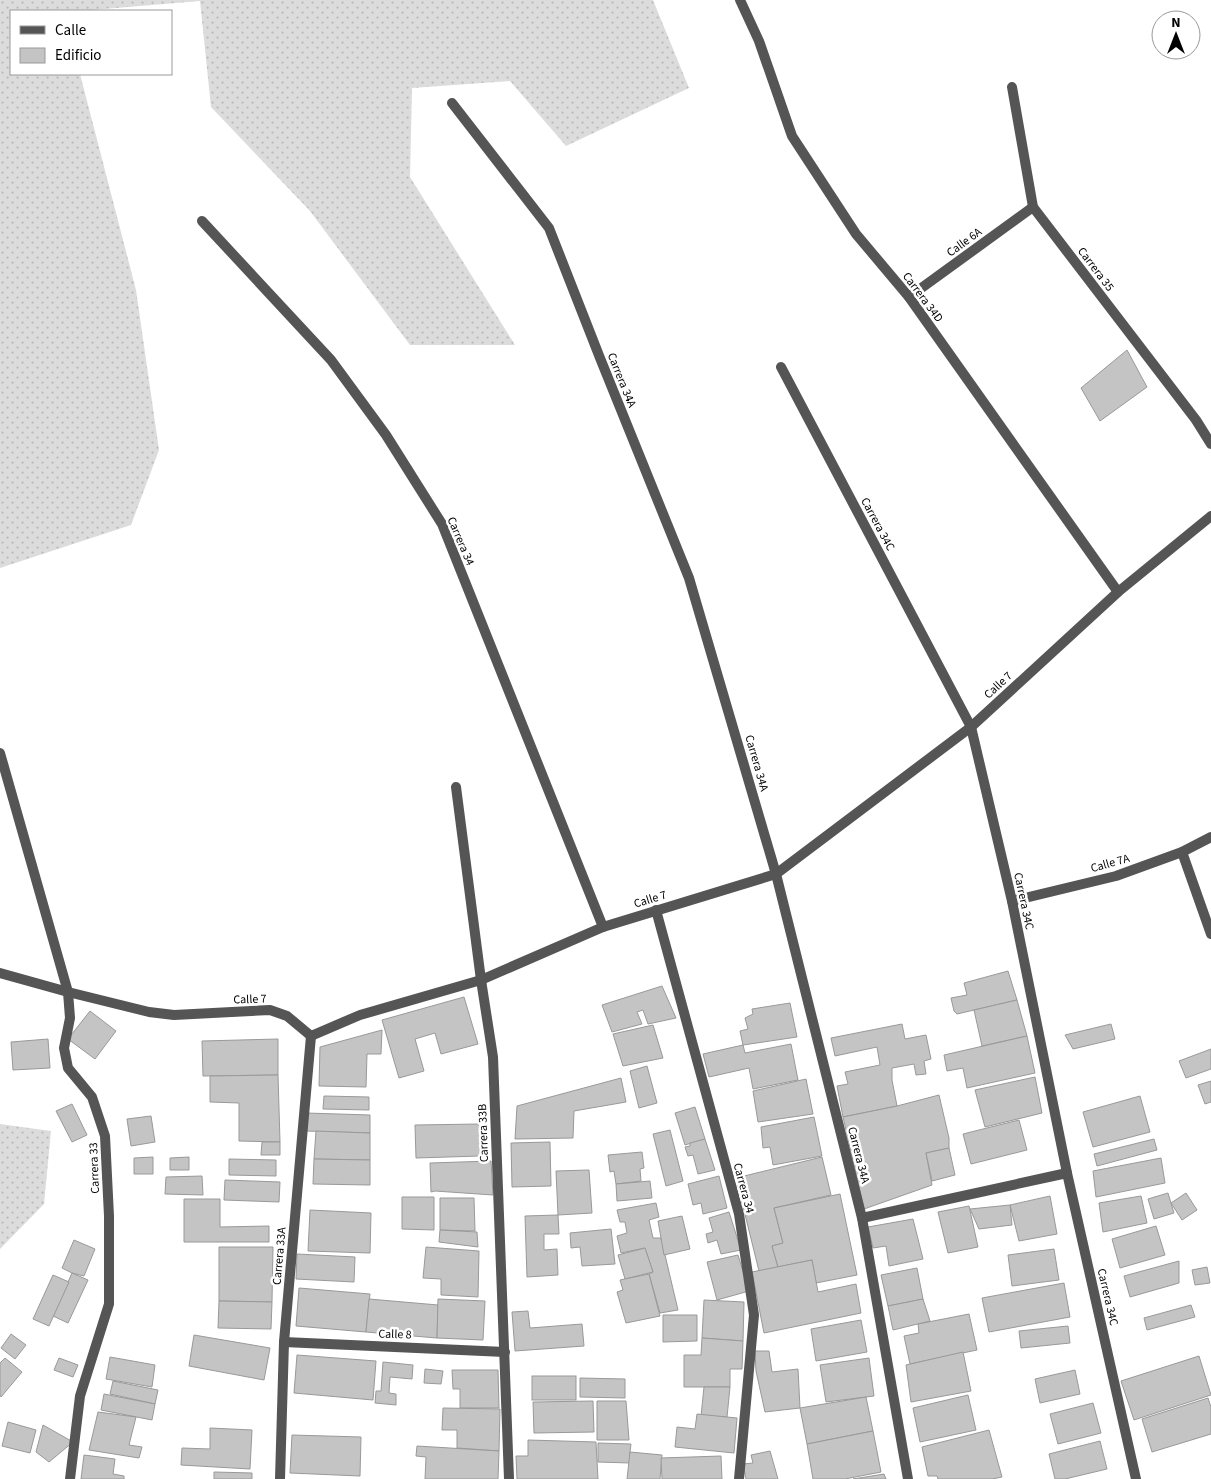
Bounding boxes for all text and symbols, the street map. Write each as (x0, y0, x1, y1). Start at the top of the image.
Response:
legend (10, 10, 172, 75)
north arrow (1151, 10, 1201, 60)
text: N (1171, 13, 1181, 33)
text: Calle (55, 20, 86, 41)
text: Edificio (55, 45, 102, 66)
street label: Calle 6A (943, 224, 986, 261)
street label: Carrera 35 (1073, 244, 1118, 295)
street label: Carrera 34D (898, 269, 947, 326)
street label: Carrera 34A (603, 350, 640, 411)
street label: Carrera 34C (856, 495, 899, 554)
street label: Carrera 34 (443, 514, 478, 568)
street label: Calle 7 (980, 668, 1016, 703)
street label: Carrera 34A (740, 733, 773, 794)
street label: Calle 7A (1089, 850, 1132, 877)
street label: Carrera 34C (1009, 871, 1038, 931)
street label: Calle 7 (632, 886, 669, 912)
street label: Calle 7 (233, 990, 267, 1009)
street label: Carrera 33B (474, 1104, 493, 1162)
street label: Carrera 34A (843, 1125, 874, 1186)
street label: Carrera 33 (85, 1142, 104, 1194)
street label: Carrera 34 (729, 1161, 758, 1215)
street label: Carrera 33A (269, 1226, 291, 1286)
street label: Carrera 34C (1093, 1267, 1122, 1328)
street label: Calle 8 (378, 1325, 412, 1344)

